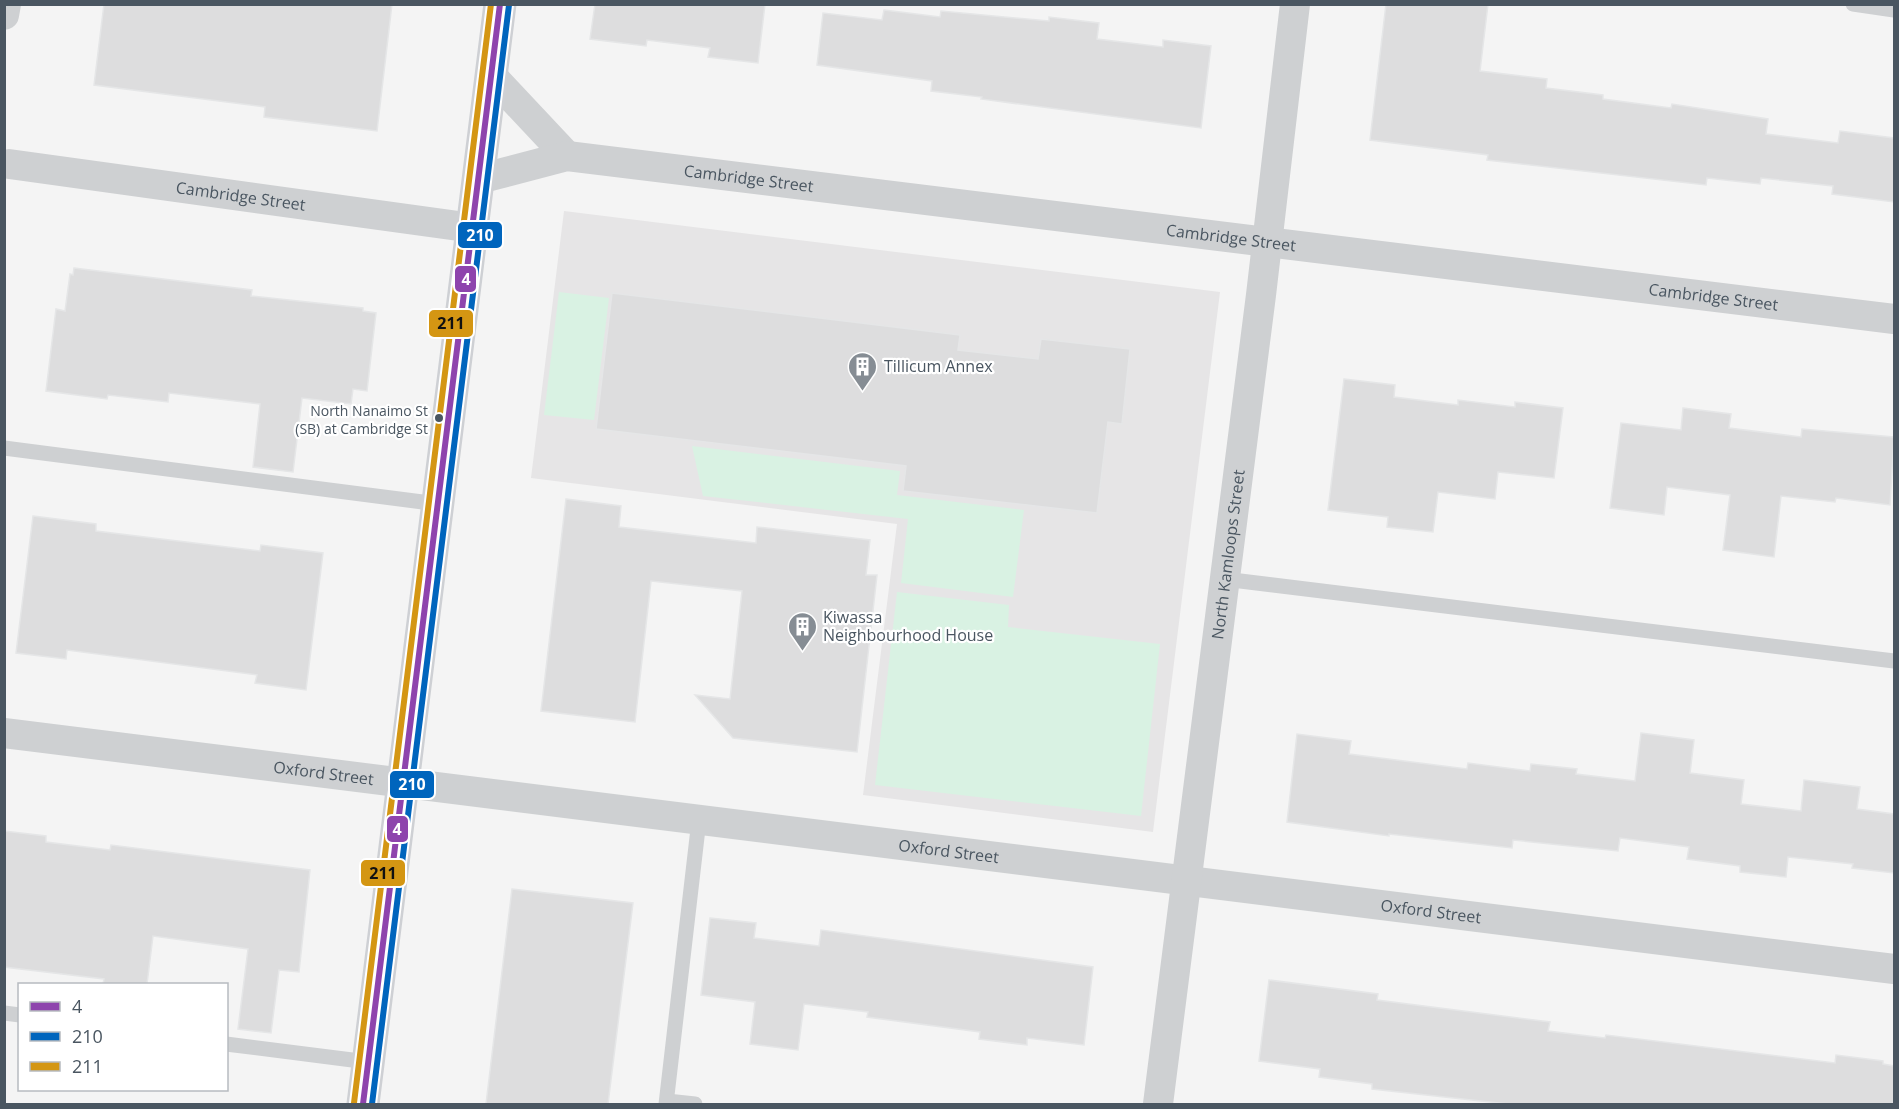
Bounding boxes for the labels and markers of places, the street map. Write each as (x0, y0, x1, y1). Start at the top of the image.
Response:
building icon: Tillicum Annex (847, 350, 879, 392)
place label: Tillicum Annex (884, 355, 993, 377)
place label: North Nanaimo St (SB) at Cambridge St (295, 401, 428, 438)
marker: North Nanaimo St (SB) at Cambridge St (433, 412, 445, 424)
place label: Kiwassa Neighbourhood House (823, 606, 993, 646)
building icon: Kiwassa Neighbourhood House (786, 610, 818, 652)

